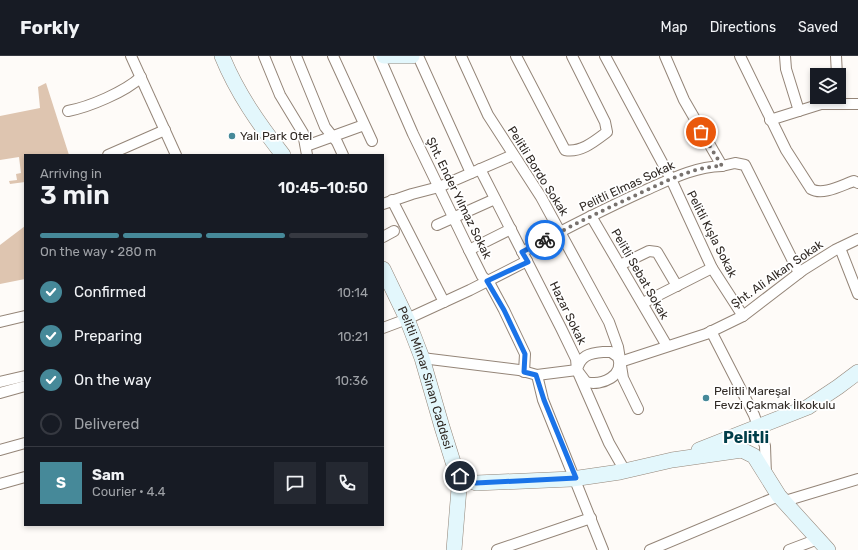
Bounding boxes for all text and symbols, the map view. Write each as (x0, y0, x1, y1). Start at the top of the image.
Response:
text: Forkly (20, 16, 80, 39)
text: Map (661, 19, 688, 36)
text: Directions (710, 19, 776, 36)
text: Saved (798, 19, 838, 36)
map controls (810, 68, 846, 104)
button: layers (810, 68, 846, 104)
pin (684, 115, 718, 149)
icon: bag (690, 121, 712, 143)
street label: Pelitli Bordo Sokak (505, 124, 572, 219)
place label: Yalı Park Otel (240, 129, 312, 143)
marker: Yalı Park Otel (227, 131, 237, 141)
street label: Şht. Ender Yılmaz Sokak (423, 135, 495, 262)
street label: Pelitli Elmas Sokak (577, 157, 678, 214)
text: Arriving in (40, 166, 102, 181)
text: 10:45–10:50 (278, 179, 368, 197)
text: 3 min (40, 180, 110, 211)
street label: Pelitli Kışla Sokak (684, 188, 740, 280)
courier (525, 220, 565, 260)
street label: Pelitli Sebat Sokak (608, 226, 672, 323)
icon: bike (534, 229, 556, 251)
street label: Şht. Ali Alkan Sokak (729, 237, 826, 311)
text: On the way · 280 m (40, 244, 156, 259)
street label: Hazar Sokak (547, 279, 590, 348)
icon: check (40, 281, 62, 303)
text: Confirmed (74, 283, 146, 301)
text: 10:14 (337, 285, 368, 300)
street label: Pelitli Mimar Sinan Caddesi (395, 304, 456, 451)
icon: check (40, 325, 62, 347)
text: Preparing (74, 327, 142, 345)
text: 10:21 (338, 329, 368, 344)
icon: check (40, 369, 62, 391)
text: On the way (74, 371, 152, 389)
text: 10:36 (335, 373, 368, 388)
place label: Pelitli Mareşal Fevzi Çakmak İlkokulu (714, 384, 836, 412)
marker: Pelitli Mareşal Fevzi Çakmak İlkokulu (701, 393, 711, 403)
text: Delivered (74, 415, 139, 433)
district label: Pelitli (723, 428, 769, 447)
pin (443, 459, 477, 493)
button: chat (274, 462, 316, 504)
button: phone (326, 462, 368, 504)
icon: home (449, 465, 471, 487)
text: Sam (92, 466, 125, 484)
text: S (56, 474, 66, 492)
text: Courier · 4.4 (92, 484, 166, 499)

